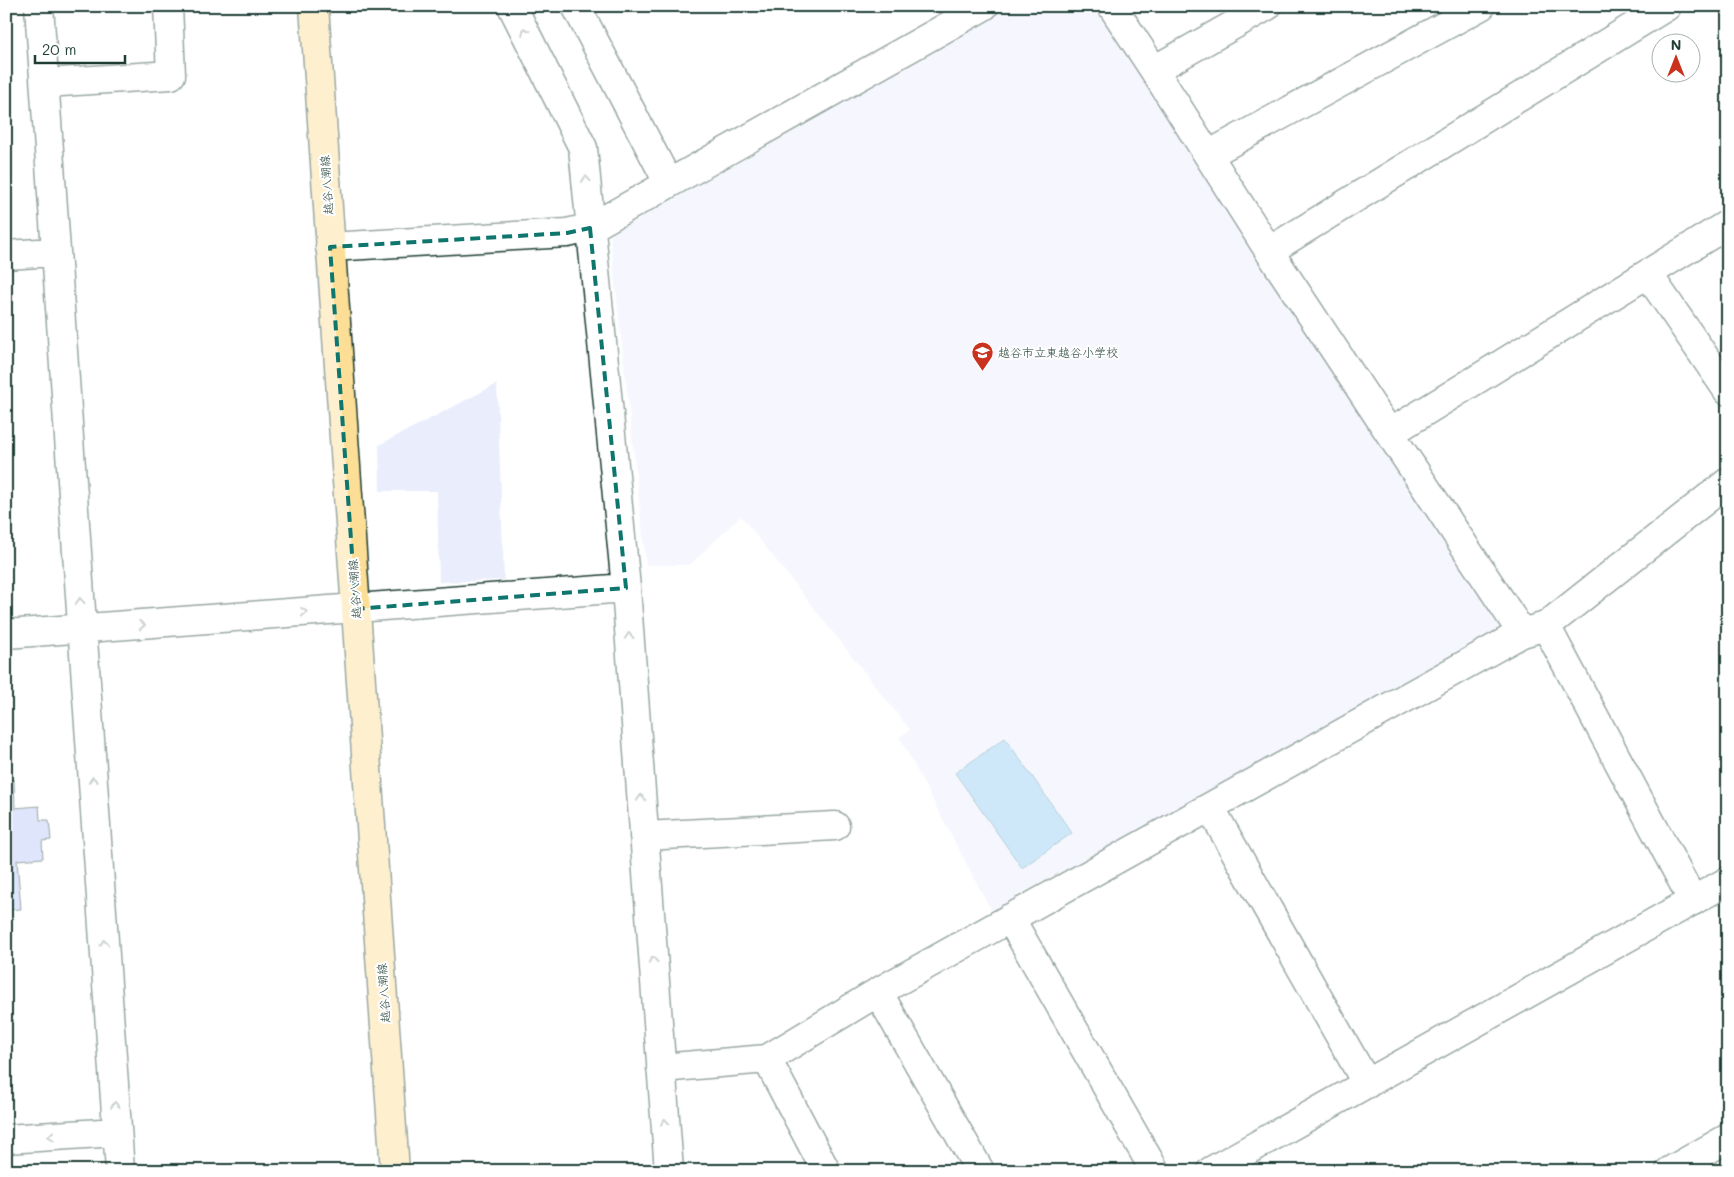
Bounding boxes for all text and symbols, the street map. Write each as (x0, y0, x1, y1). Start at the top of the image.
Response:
one-way arrow (520, 27, 531, 36)
scale bar (35, 32, 125, 64)
north arrow (1652, 32, 1702, 82)
text: N (1671, 35, 1681, 54)
text: 20 m (42, 39, 76, 59)
street label: 越谷八潮線 (316, 155, 336, 215)
one-way arrow (580, 175, 591, 183)
school or university icon: 越谷市立東越谷小学校 (970, 340, 994, 371)
place label: 越谷市立東越谷小学校 (998, 344, 1118, 360)
street label: 越谷八潮線 (344, 559, 364, 619)
one-way arrow (75, 597, 86, 605)
one-way arrow (300, 607, 308, 618)
one-way arrow (138, 619, 146, 630)
one-way arrow (624, 632, 635, 640)
one-way arrow (87, 776, 98, 784)
one-way arrow (636, 794, 647, 802)
one-way arrow (99, 938, 110, 946)
one-way arrow (648, 956, 659, 964)
street label: 越谷八潮線 (373, 963, 393, 1023)
one-way arrow (110, 1100, 121, 1108)
one-way arrow (660, 1118, 671, 1126)
one-way arrow (47, 1131, 55, 1142)

